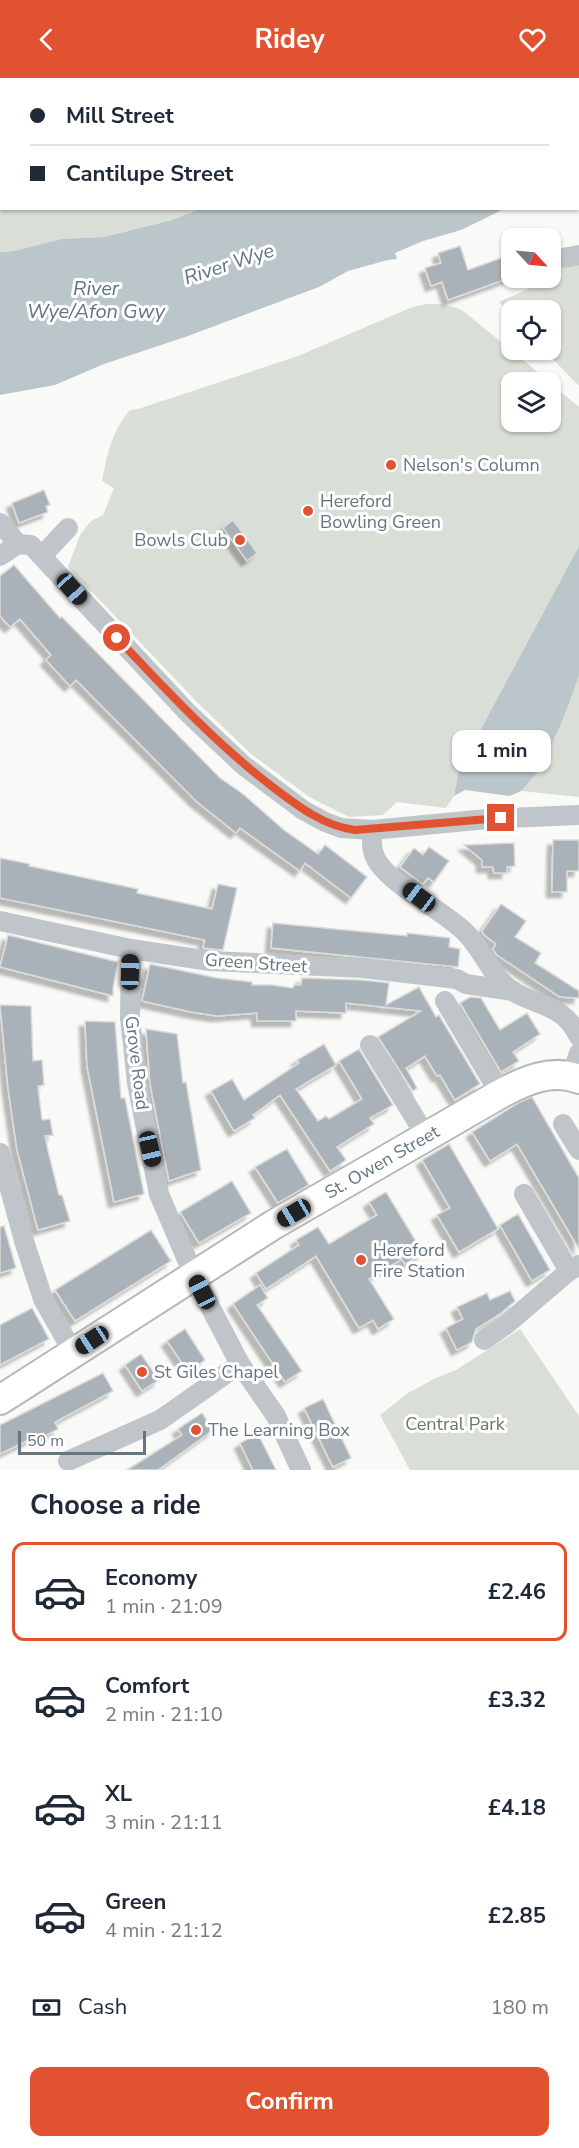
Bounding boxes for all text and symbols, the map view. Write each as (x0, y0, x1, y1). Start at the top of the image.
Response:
text: Ridey (254, 21, 325, 58)
icon: back (30, 23, 63, 56)
icon: heart (516, 23, 549, 56)
text: Mill Street (66, 101, 174, 131)
text: Cantilupe Street (66, 159, 233, 189)
north arrow (501, 228, 561, 288)
map controls (501, 228, 561, 432)
water label: River Wye (180, 237, 278, 291)
water label: River Wye/Afon Gwy (27, 275, 166, 325)
button: locate (501, 300, 561, 360)
button: layers (501, 372, 561, 432)
place label: Nelson's Column (403, 453, 540, 477)
marker: Nelson's Column (384, 458, 398, 472)
place label: Hereford Bowling Green (320, 489, 441, 534)
marker: Hereford Bowling Green (301, 504, 315, 518)
place label: Bowls Club (134, 528, 228, 552)
marker: Bowls Club (233, 533, 247, 547)
car (53, 570, 91, 608)
route start (103, 624, 130, 651)
callout: 1 min (452, 731, 550, 773)
text: 1 min (476, 737, 527, 764)
route end (487, 804, 514, 831)
car (399, 879, 439, 915)
street label: Green Street (204, 947, 309, 979)
car (121, 954, 139, 990)
street label: Grove Road (119, 1015, 155, 1111)
street label: St. Owen Street (320, 1119, 444, 1205)
car (137, 1129, 163, 1169)
car (274, 1196, 314, 1230)
place label: Hereford Fire Station (373, 1238, 465, 1283)
marker: Hereford Fire Station (354, 1253, 368, 1267)
car (186, 1272, 218, 1312)
car (72, 1323, 112, 1357)
place label: St Giles Chapel (154, 1360, 279, 1384)
marker: St Giles Chapel (135, 1365, 149, 1379)
park label: Central Park (405, 1412, 506, 1436)
place label: The Learning Box (208, 1418, 350, 1442)
marker: The Learning Box (189, 1423, 203, 1437)
scale bar (18, 1428, 146, 1456)
text: 50 m (27, 1430, 64, 1452)
text: Choose a ride (30, 1487, 201, 1524)
text: Economy (105, 1563, 197, 1593)
icon: car (33, 1565, 87, 1619)
text: £2.46 (488, 1577, 546, 1607)
text: 1 min · 21:09 (105, 1593, 223, 1620)
text: Comfort (105, 1671, 189, 1701)
icon: car (33, 1673, 87, 1727)
text: £3.32 (488, 1685, 546, 1715)
text: 2 min · 21:10 (105, 1701, 223, 1728)
text: XL (105, 1779, 132, 1809)
icon: car (33, 1781, 87, 1835)
text: £4.18 (488, 1793, 546, 1823)
text: 3 min · 21:11 (105, 1809, 223, 1836)
text: Green (105, 1887, 166, 1917)
icon: car (33, 1889, 87, 1943)
text: £2.85 (488, 1901, 546, 1931)
text: 4 min · 21:12 (105, 1917, 223, 1944)
icon: cash (30, 1991, 63, 2024)
text: Cash (78, 1992, 127, 2022)
text: 180 m (491, 1994, 549, 2021)
button: Confirm (30, 2067, 549, 2136)

